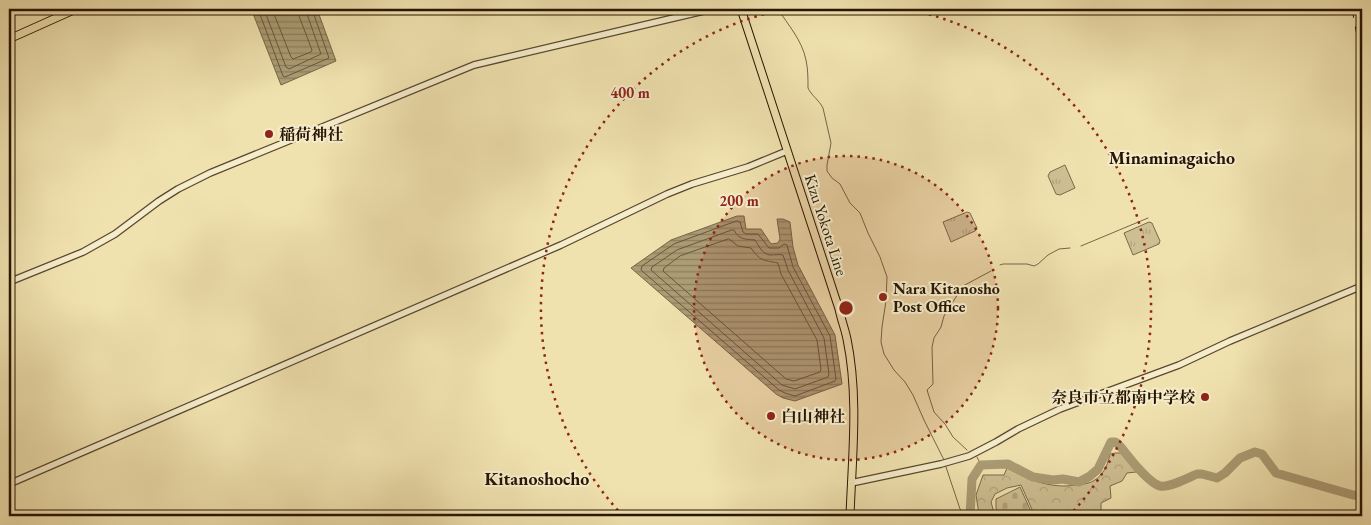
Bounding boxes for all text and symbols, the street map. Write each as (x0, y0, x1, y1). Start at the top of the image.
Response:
text: 400 m (610, 83, 650, 102)
place label: 稲荷神社 (279, 124, 343, 145)
marker: 稲荷神社 (263, 128, 275, 140)
district label: Minaminagaicho (1109, 146, 1235, 169)
street label: Kizu Yokota Line (800, 171, 852, 279)
text: 200 m (719, 191, 759, 210)
place label: Nara Kitanosho Post Office (893, 278, 1000, 317)
marker: Nara Kitanosho Post Office (877, 291, 889, 303)
centre of rings (837, 299, 855, 317)
place label: 奈良市立都南中学校 (1051, 387, 1196, 408)
marker: 奈良市立都南中学校 (1199, 391, 1211, 403)
place label: 白山神社 (781, 406, 845, 427)
marker: 白山神社 (765, 410, 777, 422)
district label: Kitanoshocho (485, 467, 589, 490)

